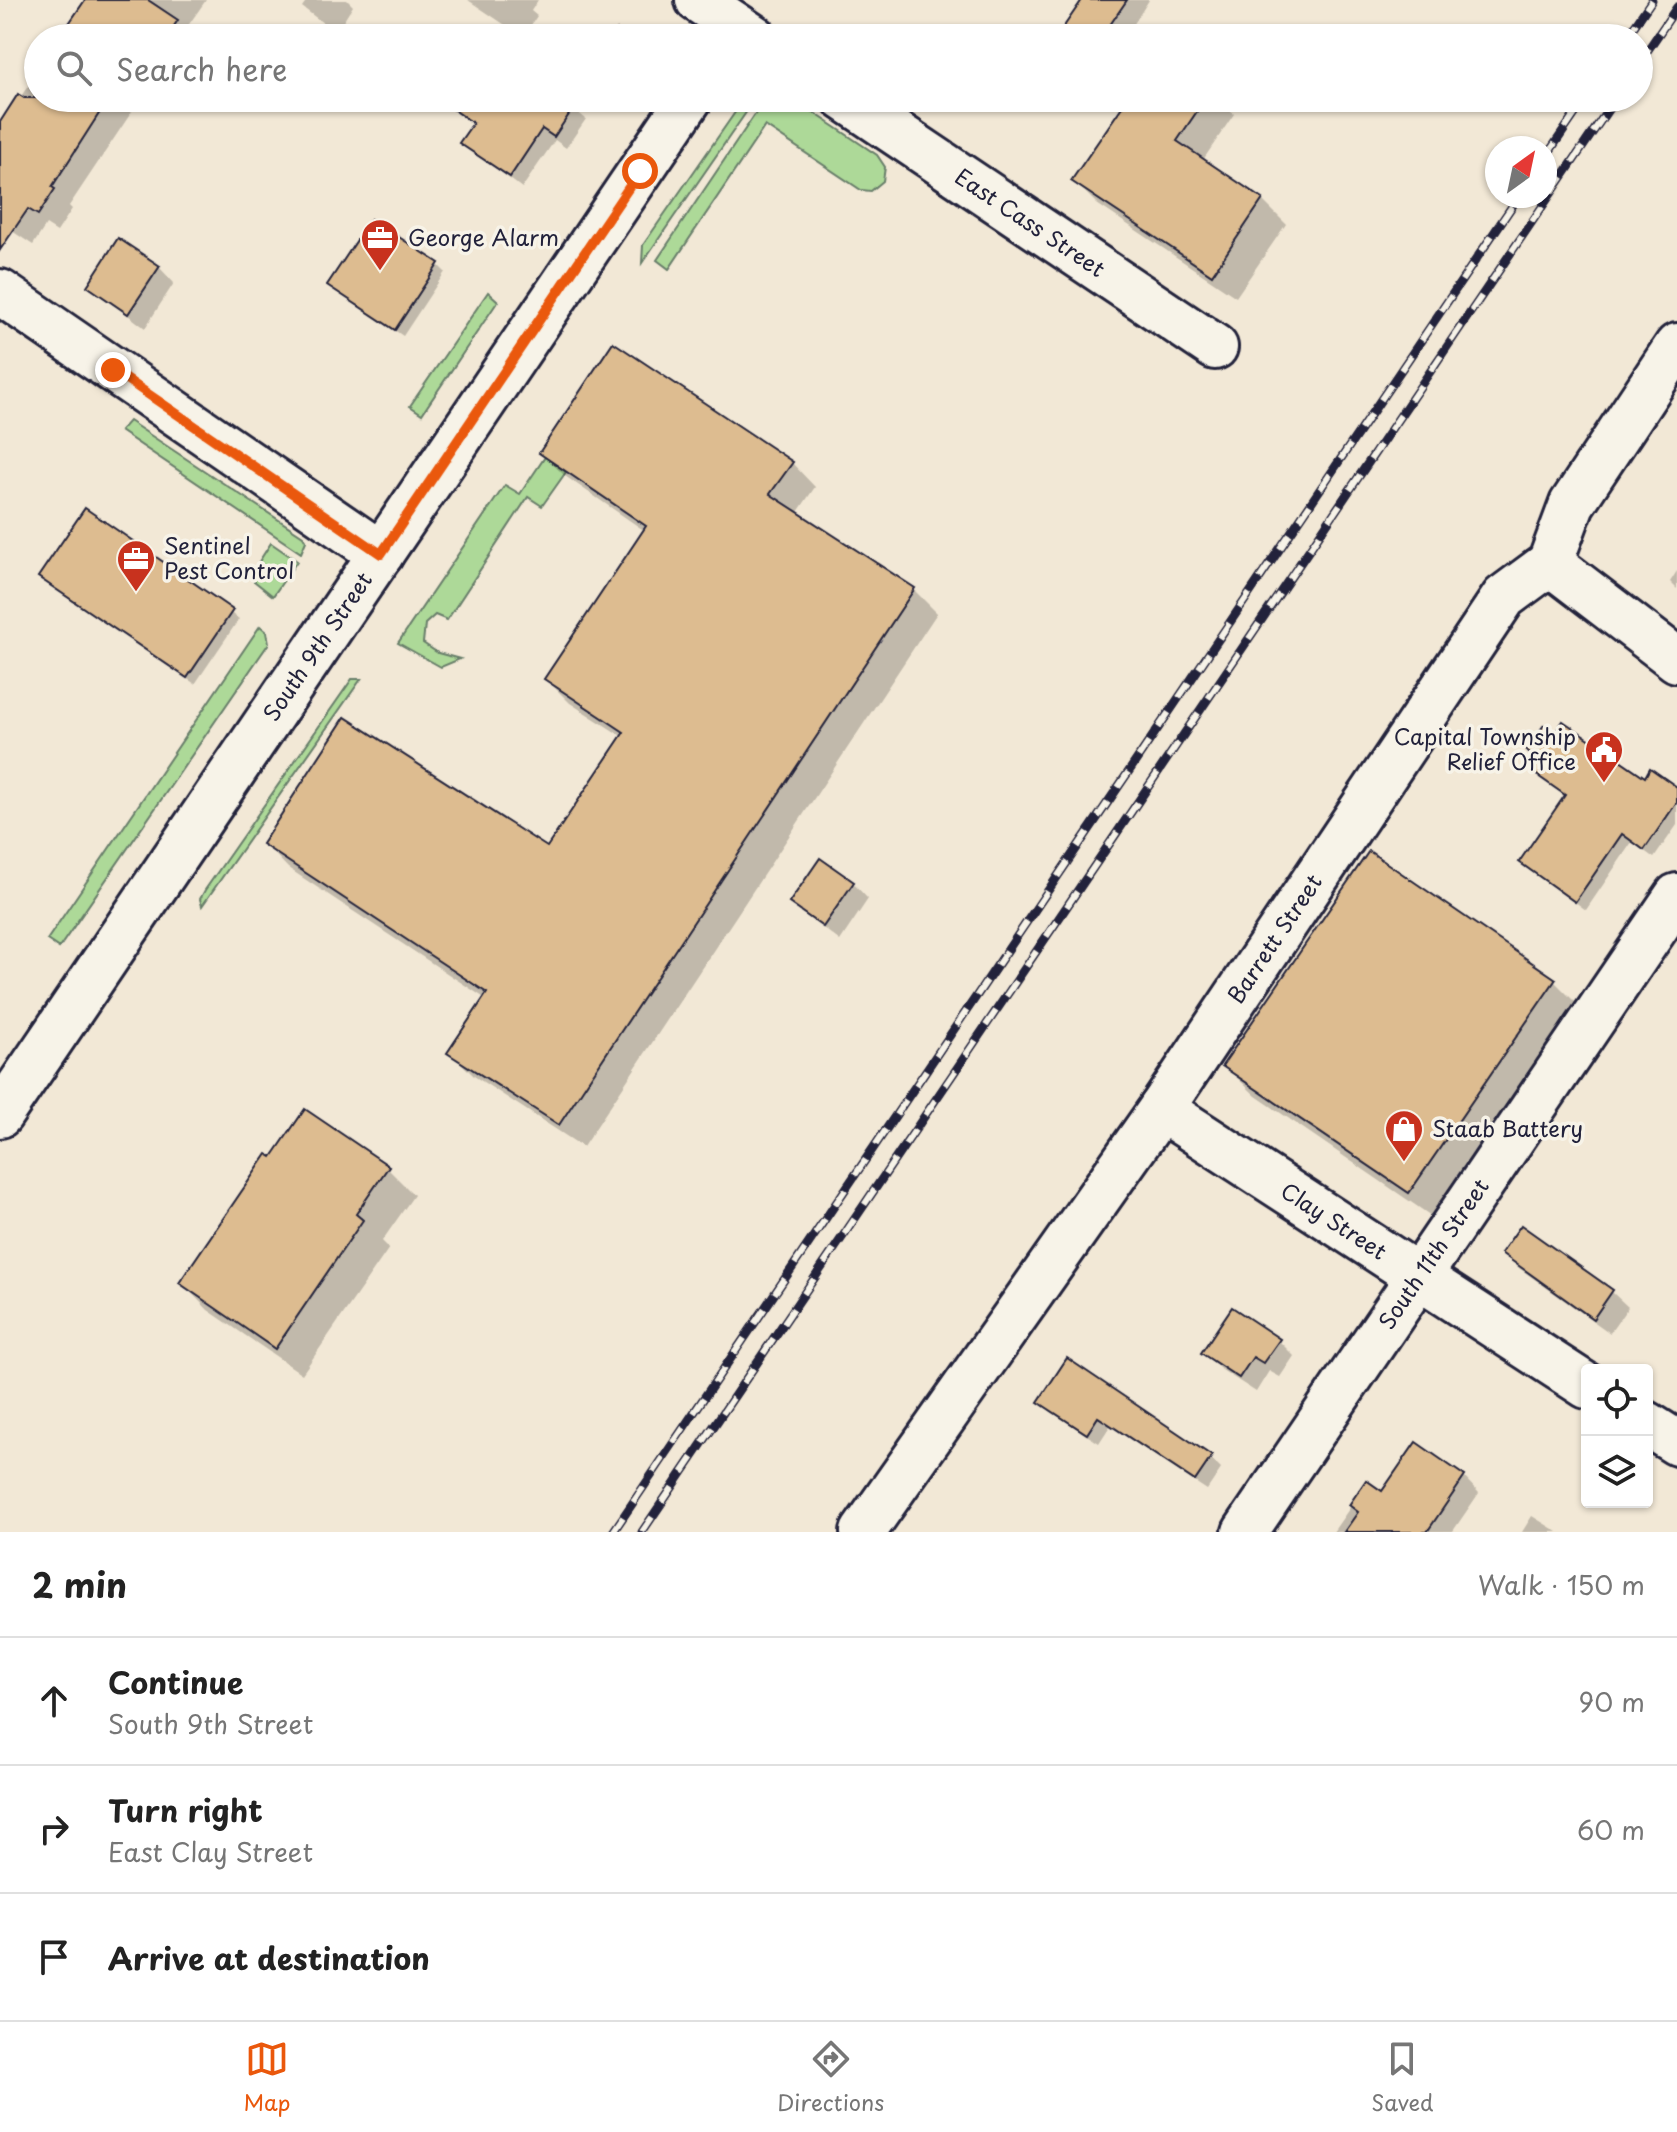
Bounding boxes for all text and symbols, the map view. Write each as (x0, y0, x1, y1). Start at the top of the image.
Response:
search box (24, 24, 1653, 112)
icon: search (52, 46, 96, 90)
text: Search here (116, 46, 288, 91)
north arrow (1485, 136, 1557, 208)
route start (622, 153, 658, 189)
street label: East Cass Street (949, 159, 1113, 284)
office icon: George Alarm (359, 217, 401, 272)
place label: George Alarm (408, 220, 559, 253)
route end (95, 352, 131, 388)
place label: Sentinel Pest Control (164, 528, 294, 586)
office icon: Sentinel Pest Control (115, 538, 157, 593)
street label: South 9th Street (254, 565, 379, 727)
place label: Capital Township Relief Office (1394, 719, 1576, 777)
public building icon: Capital Township Relief Office (1583, 729, 1625, 784)
street label: Barrett Street (1218, 867, 1329, 1009)
shop icon: Staab Battery (1383, 1108, 1425, 1163)
place label: Staab Battery (1432, 1111, 1583, 1144)
street label: South 11th Street (1370, 1171, 1496, 1335)
street label: Clay Street (1275, 1173, 1394, 1267)
map controls (1581, 1364, 1653, 1508)
button: locate (1581, 1364, 1653, 1436)
button: layers (1581, 1436, 1653, 1508)
text: 2 min (32, 1558, 127, 1610)
text: Walk · 150 m (1478, 1565, 1645, 1604)
text: Continue (108, 1659, 243, 1704)
icon: ahead (32, 1679, 76, 1723)
text: 90 m (1578, 1682, 1645, 1721)
text: South 9th Street (108, 1704, 313, 1743)
text: Turn right (108, 1787, 263, 1832)
icon: right (32, 1807, 76, 1851)
text: 60 m (1577, 1810, 1645, 1849)
text: East Clay Street (108, 1832, 313, 1871)
icon: arrive (32, 1935, 76, 1979)
text: Arrive at destination (108, 1935, 430, 1980)
tab: Map (243, 2037, 290, 2118)
tab: Directions (777, 2037, 884, 2118)
tab: Saved (1371, 2037, 1434, 2118)

